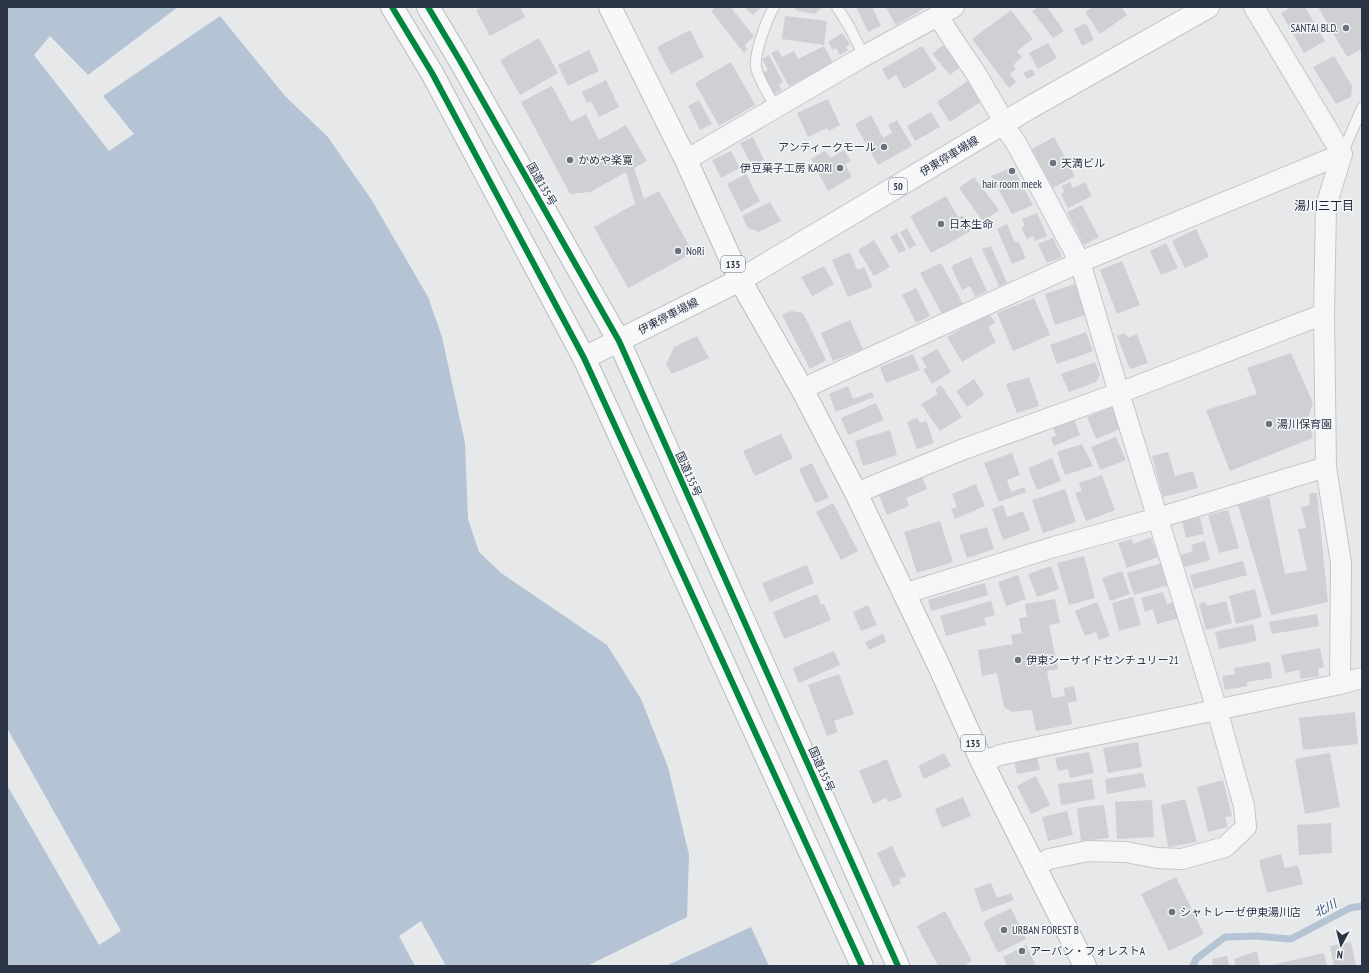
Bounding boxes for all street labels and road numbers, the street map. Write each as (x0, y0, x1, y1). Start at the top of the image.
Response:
street label: 伊東停車場線 (917, 133, 981, 179)
street label: 国道135号 (524, 160, 560, 208)
road number: 50 (889, 178, 907, 194)
road number: 135 (721, 256, 745, 272)
street label: 伊東停車場線 (635, 295, 701, 337)
street label: 国道135号 (673, 449, 705, 499)
road number: 135 (961, 735, 985, 751)
street label: 国道135号 (806, 744, 838, 794)

